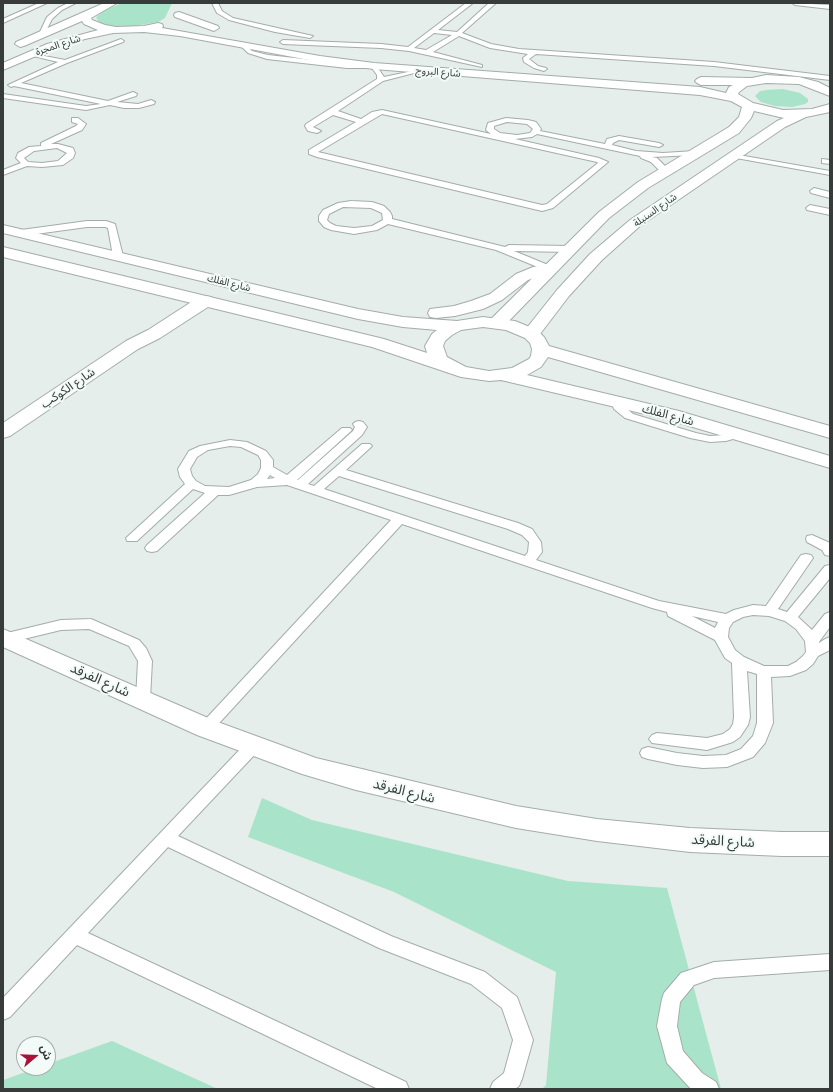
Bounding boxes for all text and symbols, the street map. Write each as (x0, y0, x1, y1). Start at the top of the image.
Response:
street label: شارع المجرة (34, 32, 82, 58)
street label: شارع البروج (415, 64, 461, 80)
street label: شارع السنبلة (631, 191, 679, 229)
street label: شارع الفلك (206, 272, 252, 294)
street label: شارع الكوكب (38, 365, 98, 411)
street label: شارع الفلك (641, 401, 695, 429)
street label: شارع الفرقد (68, 659, 132, 701)
street label: شارع الفرقد (371, 775, 437, 807)
street label: شارع الفرقد (691, 831, 755, 851)
north arrow (16, 1036, 56, 1076)
text: ش (37, 1043, 56, 1062)

